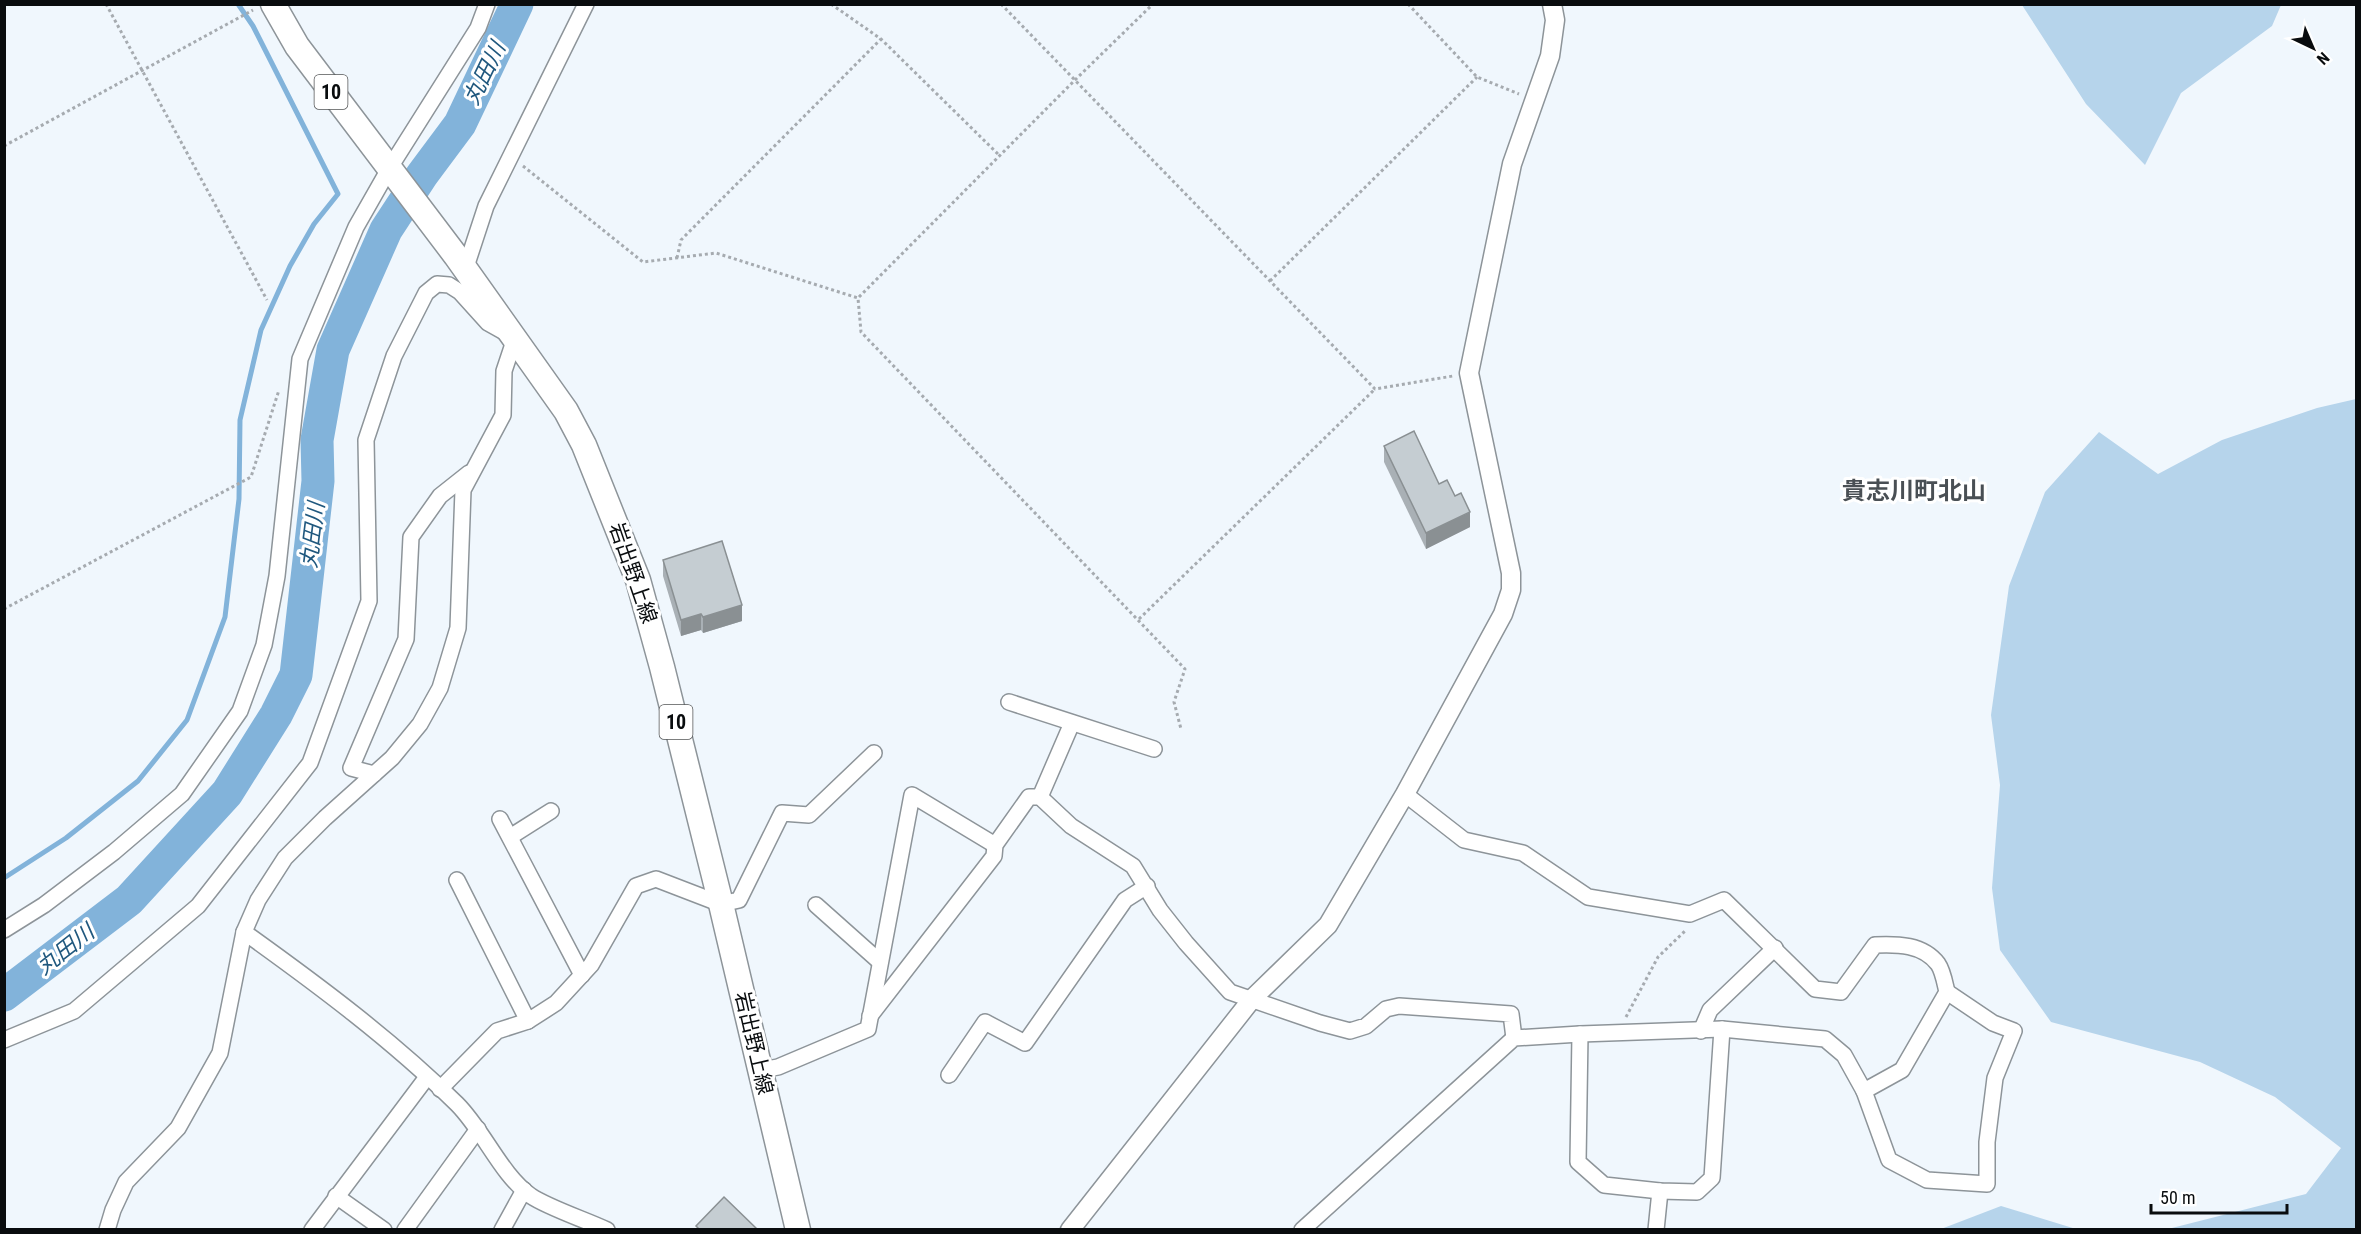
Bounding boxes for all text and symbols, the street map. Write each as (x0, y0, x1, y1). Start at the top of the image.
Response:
north arrow (2283, 18, 2343, 78)
water label: 丸田川 (459, 36, 511, 108)
text: N (2313, 48, 2333, 69)
road number: 10 (314, 75, 348, 109)
district label: 貴志川町北山 (1842, 477, 1986, 505)
water label: 丸田川 (296, 499, 329, 569)
street label: 岩出野上線 (605, 519, 661, 627)
road number: 10 (660, 705, 692, 739)
water label: 丸田川 (32, 918, 101, 980)
street label: 岩出野上線 (730, 989, 778, 1097)
scale bar (2151, 1177, 2288, 1215)
text: 50 m (2160, 1187, 2195, 1208)

